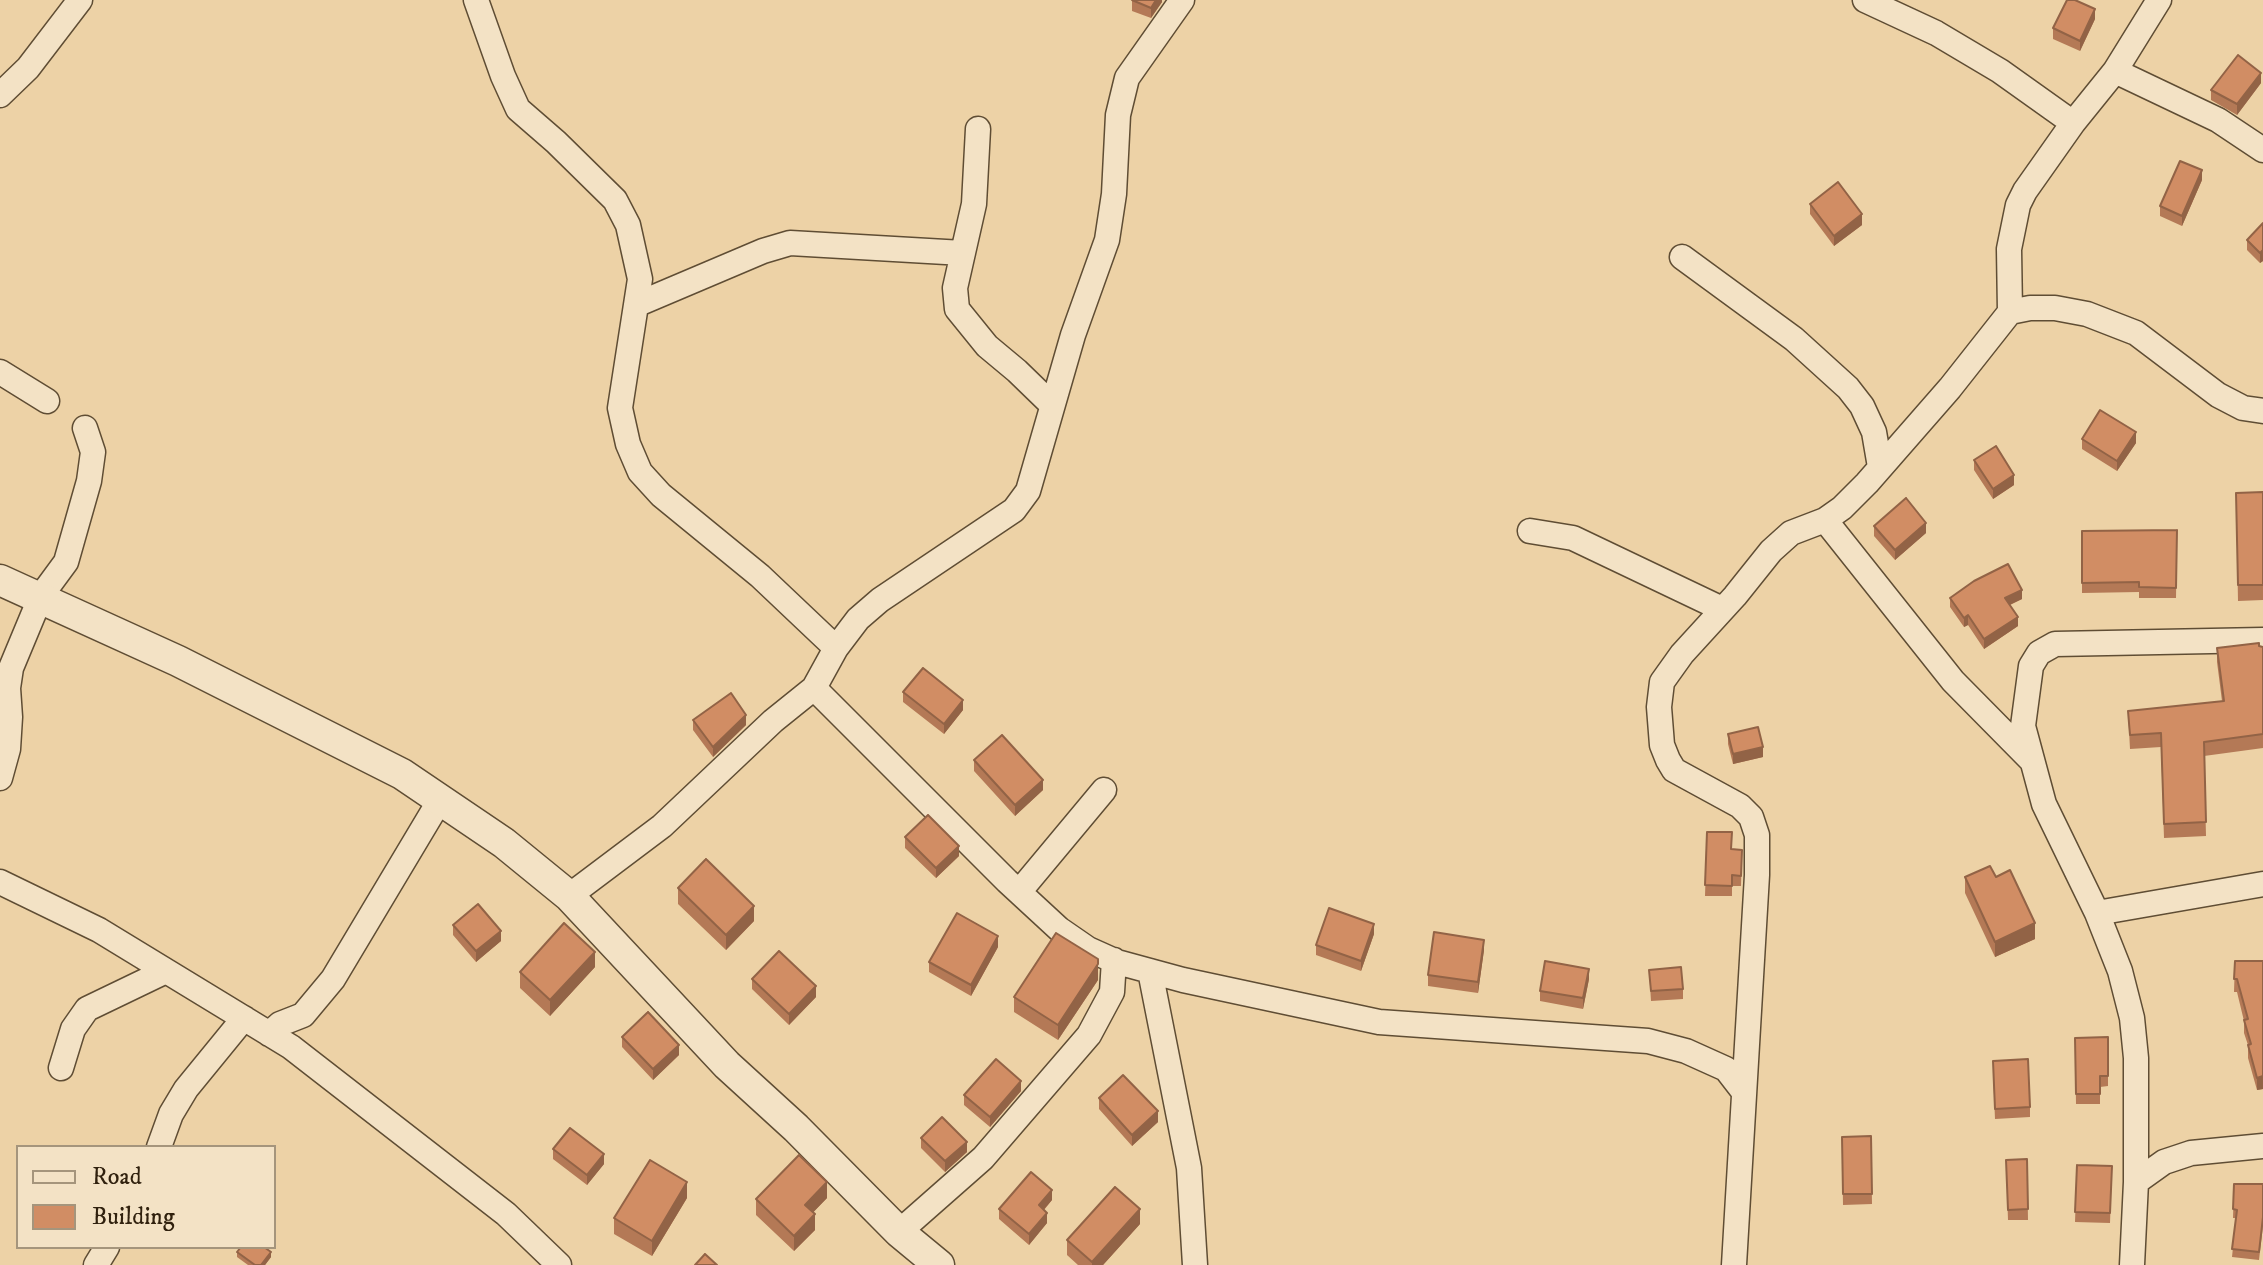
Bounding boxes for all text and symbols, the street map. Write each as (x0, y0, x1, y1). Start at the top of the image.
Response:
legend (16, 1145, 276, 1249)
text: Road (92, 1162, 142, 1192)
text: Building (92, 1202, 175, 1232)

